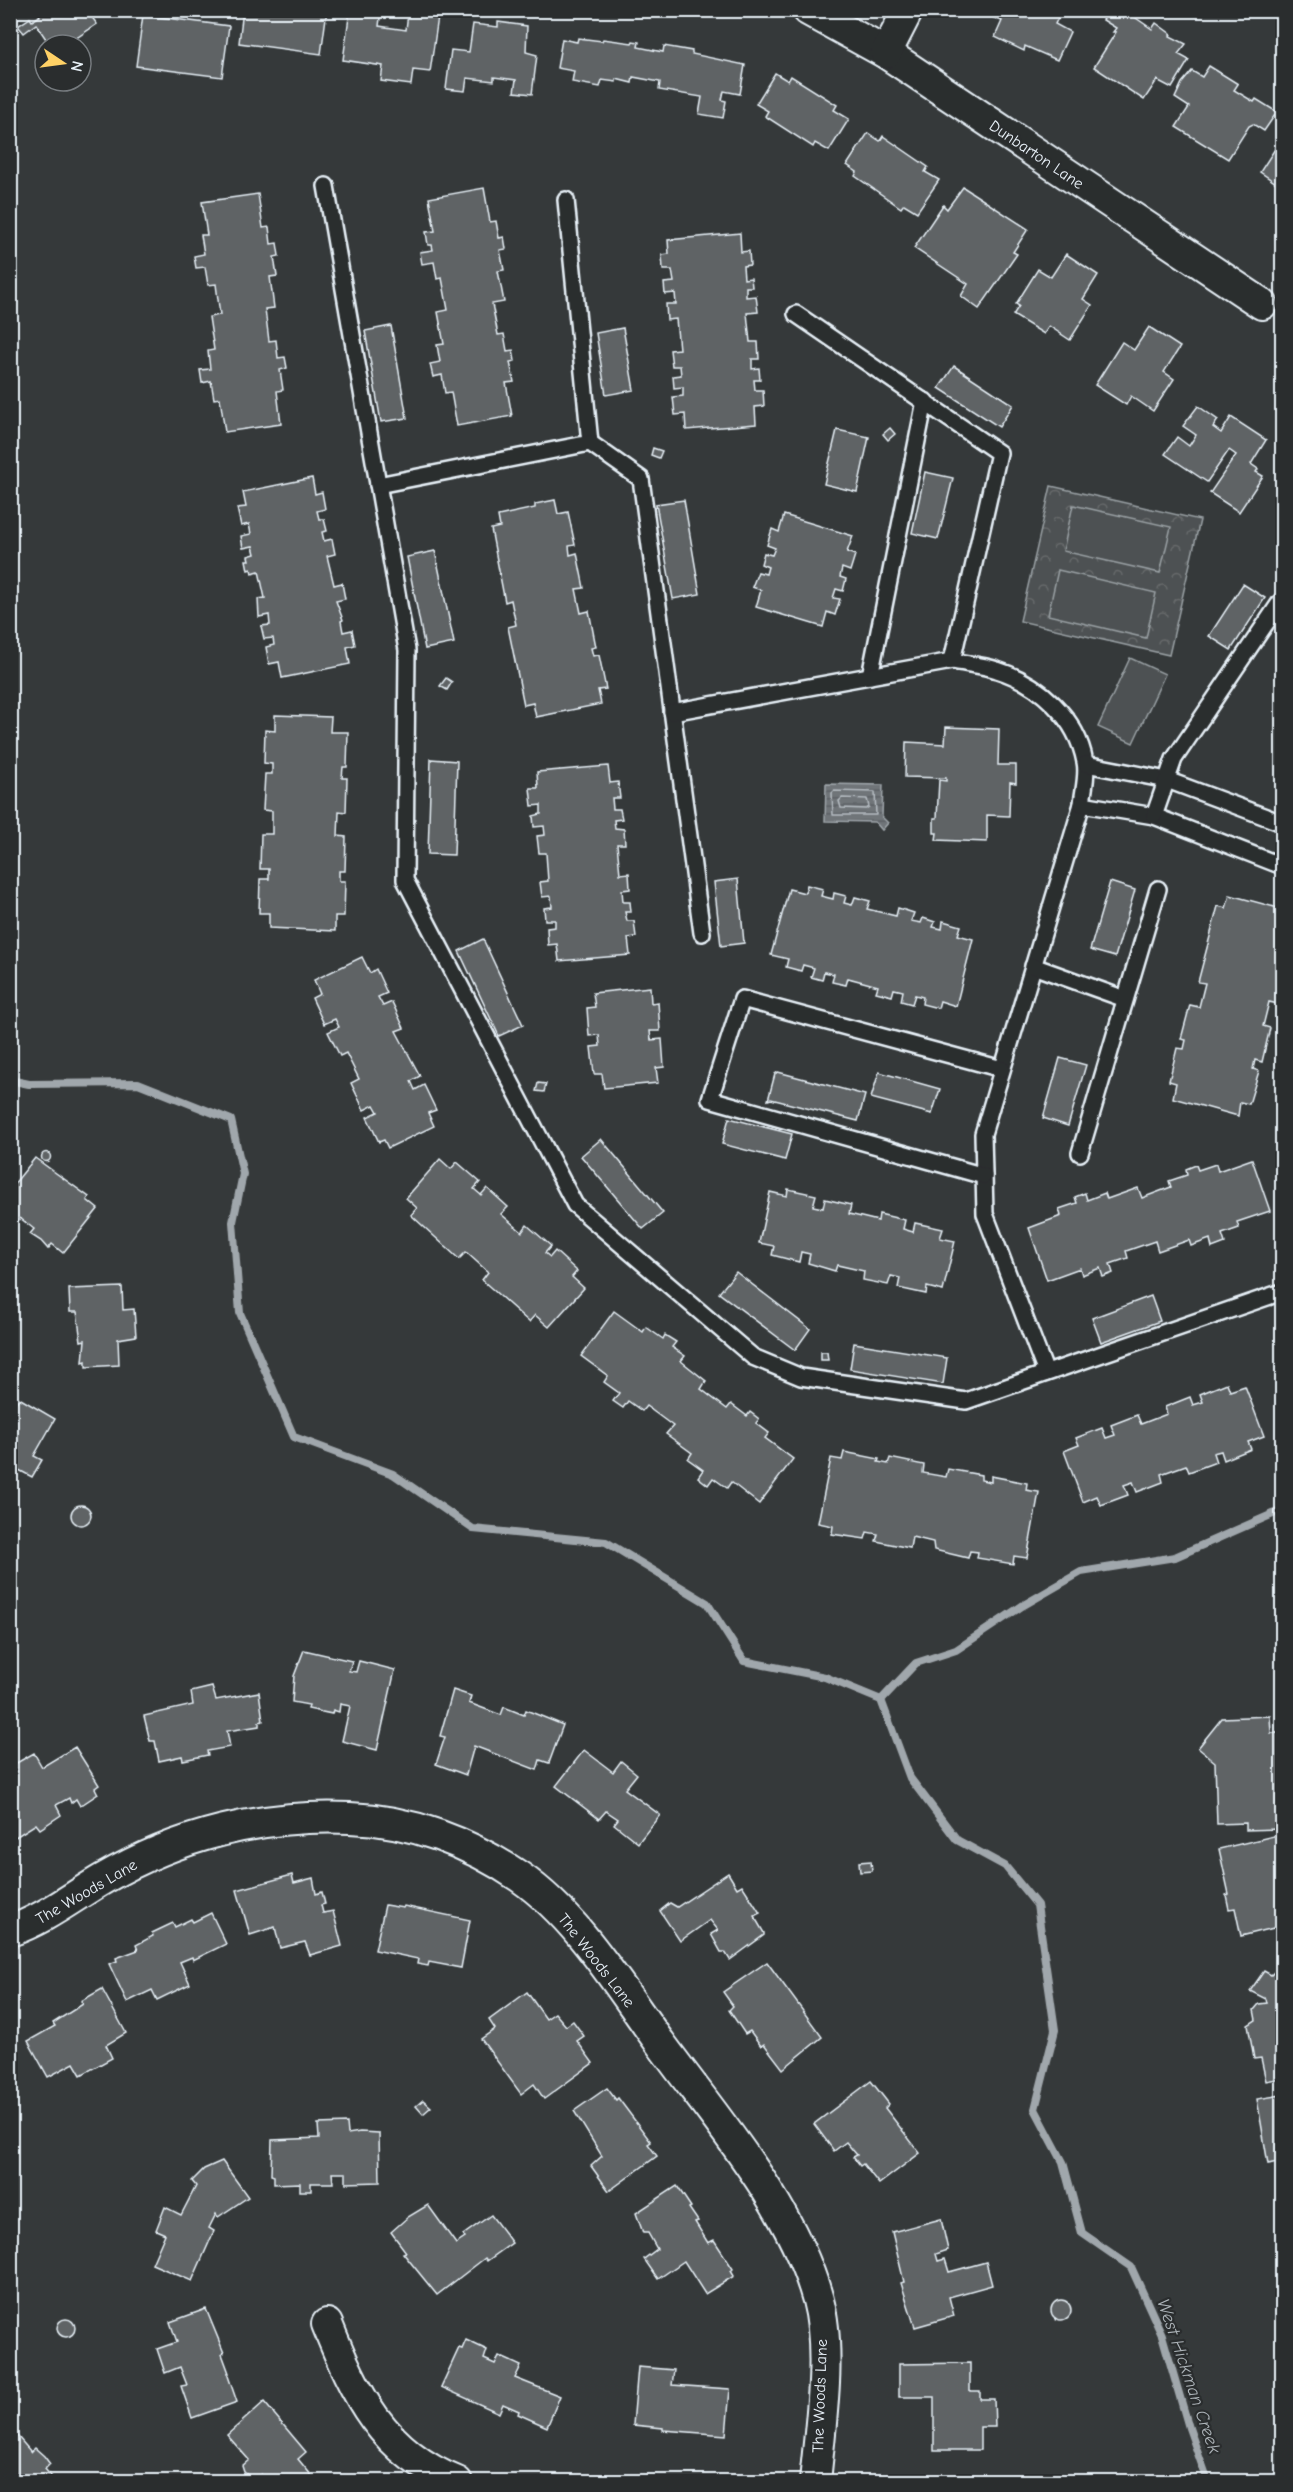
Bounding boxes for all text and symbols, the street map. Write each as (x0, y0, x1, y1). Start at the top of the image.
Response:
north arrow (33, 33, 93, 93)
text: N (67, 59, 87, 73)
street label: Dunbarton Lane (986, 117, 1087, 193)
street label: The Woods Lane (33, 1856, 140, 1928)
street label: The Woods Lane (554, 1910, 638, 2011)
water label: West Hickman Creek (1152, 2296, 1225, 2457)
street label: The Woods Lane (809, 2339, 831, 2453)

